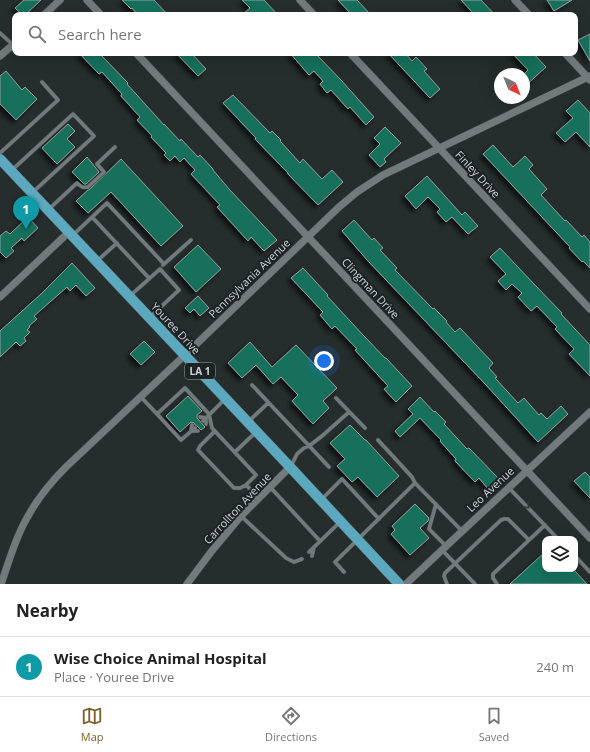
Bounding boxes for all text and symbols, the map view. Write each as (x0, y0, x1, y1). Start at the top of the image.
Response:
search box (12, 12, 578, 56)
icon: search (26, 23, 48, 45)
text: Search here (58, 24, 142, 44)
north arrow (494, 68, 530, 104)
street label: Finley Drive (452, 147, 504, 201)
pin: 1 (13, 196, 39, 229)
street label: Pennsylvania Avenue (205, 235, 293, 321)
street label: Clingman Drive (339, 254, 403, 322)
street label: Youree Drive (148, 299, 204, 357)
your location (314, 351, 334, 371)
road number: LA 1 (185, 363, 215, 379)
street label: Leo Avenue (463, 463, 517, 515)
street label: Carrollton Avenue (200, 469, 274, 547)
one-way arrow (522, 501, 530, 509)
map controls (542, 536, 578, 572)
button: layers (542, 536, 578, 572)
text: Nearby (16, 599, 78, 622)
text: Wise Choice Animal Hospital (54, 648, 267, 668)
text: 1 (25, 658, 33, 676)
text: 240 m (536, 658, 574, 676)
text: Place · Youree Drive (54, 668, 174, 686)
tab: Map (81, 705, 104, 744)
tab: Directions (265, 705, 317, 744)
tab: Saved (479, 705, 509, 744)

